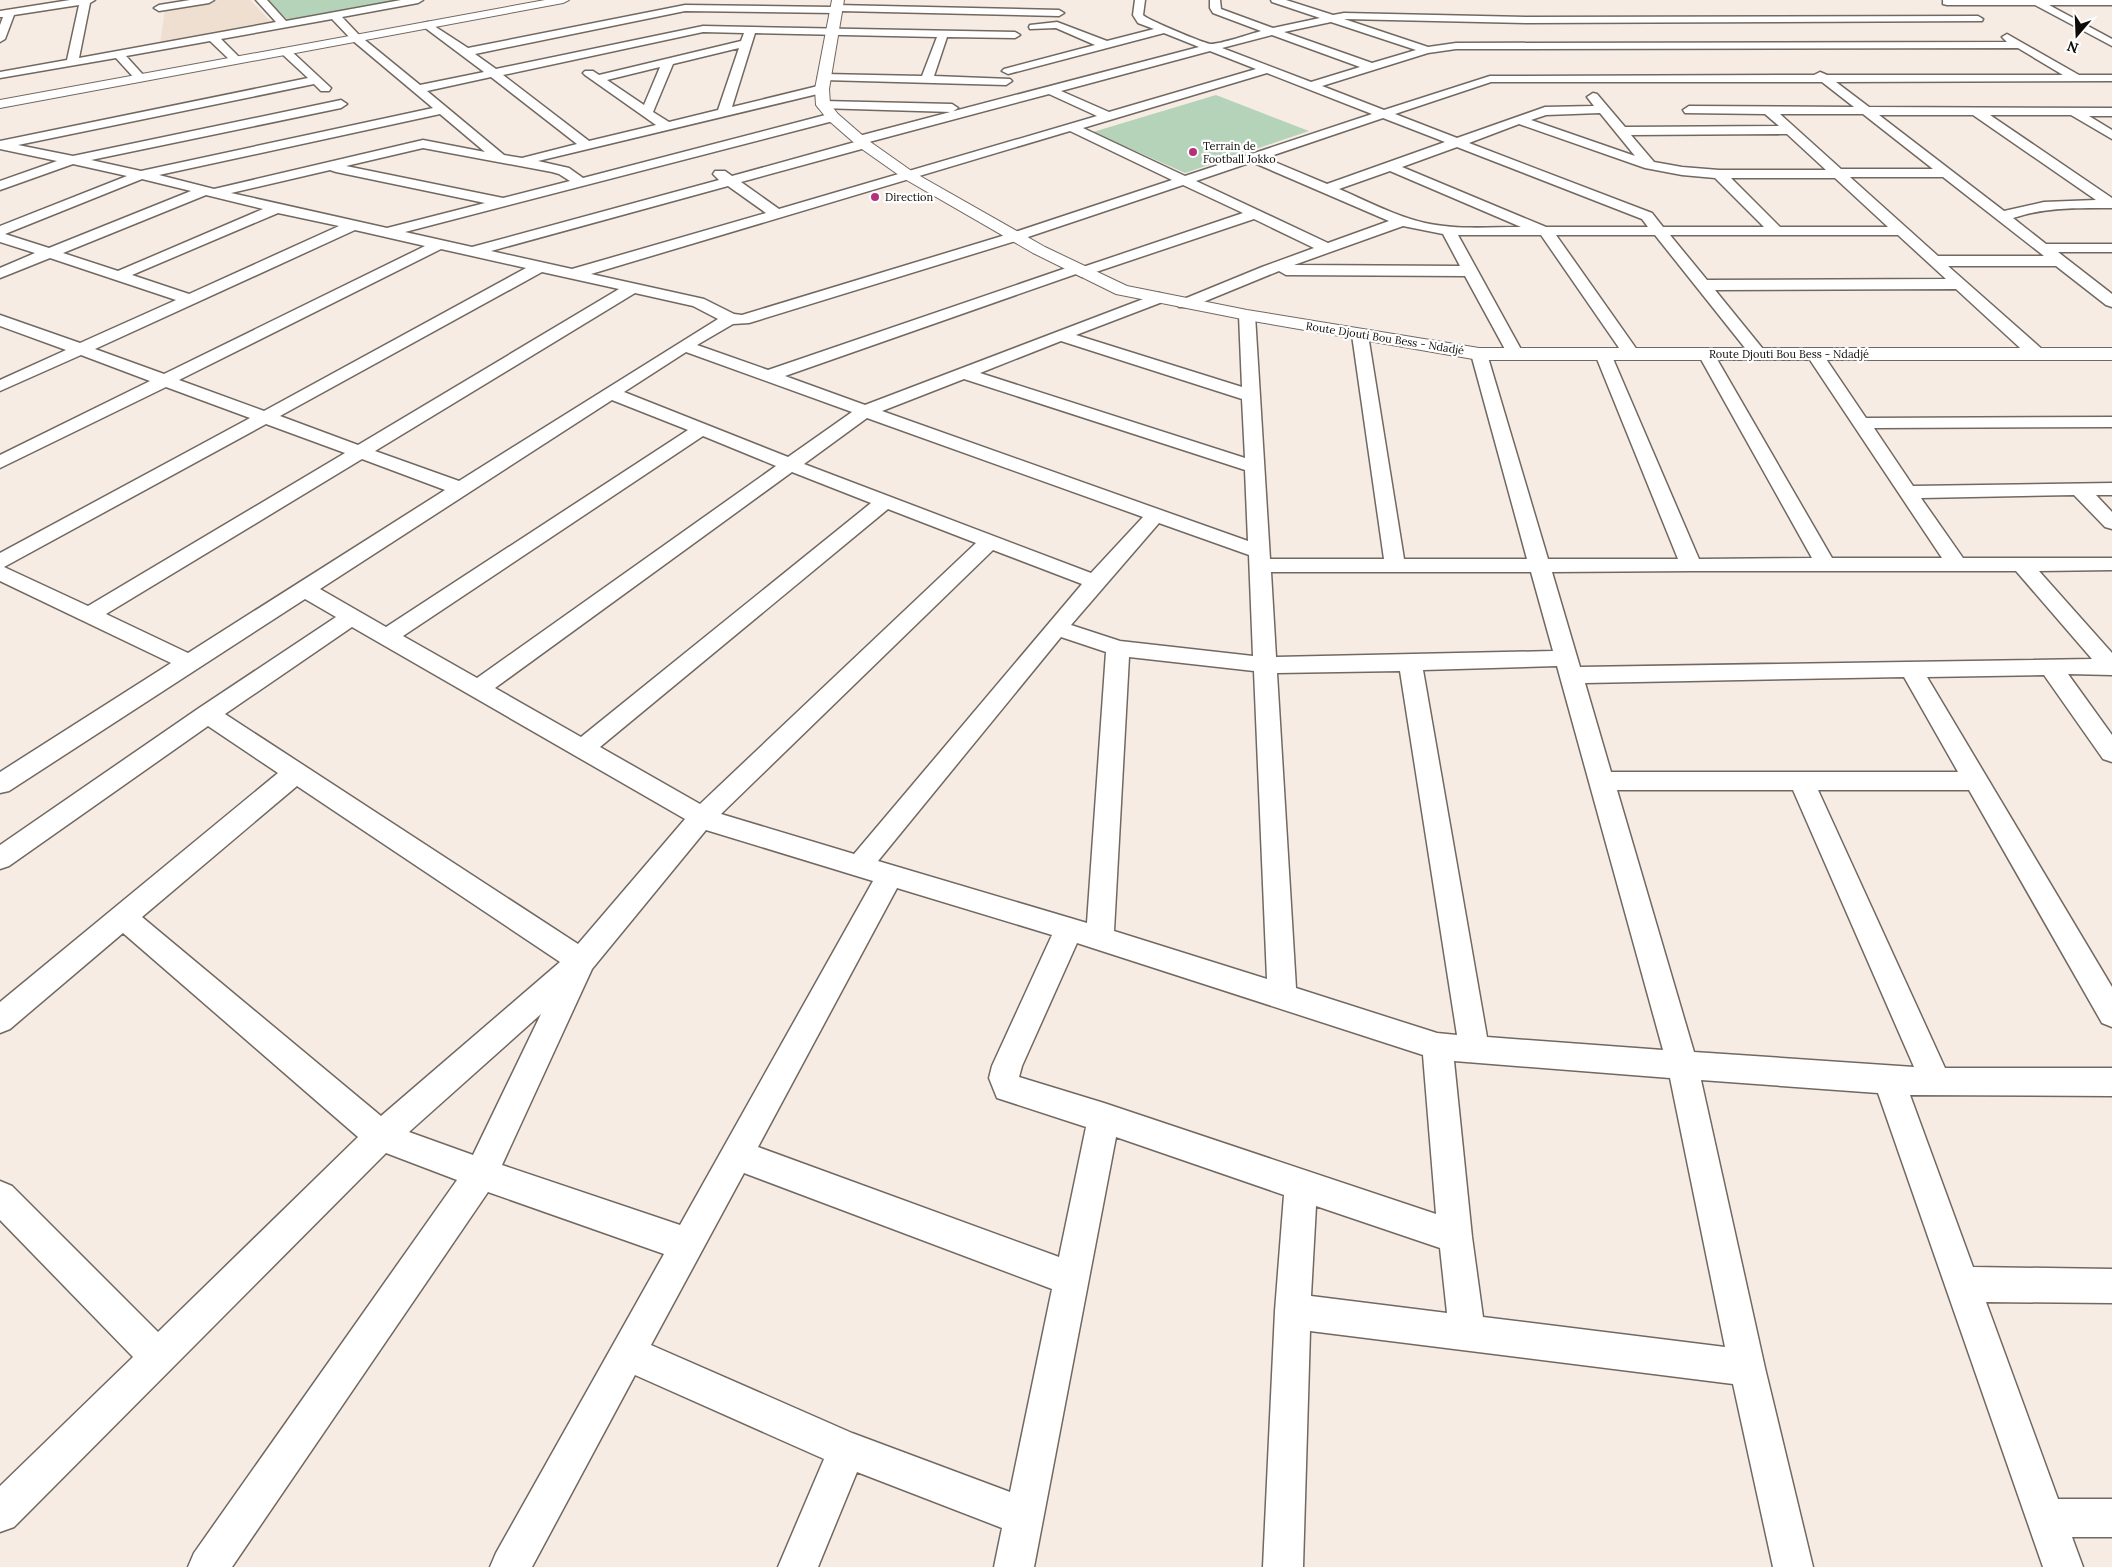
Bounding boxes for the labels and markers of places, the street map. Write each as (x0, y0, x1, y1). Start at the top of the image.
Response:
place label: Terrain de Football Jokko (1203, 139, 1276, 166)
marker: Terrain de Football Jokko (1187, 146, 1199, 158)
place label: Direction (885, 190, 933, 204)
marker: Direction (869, 191, 881, 203)

